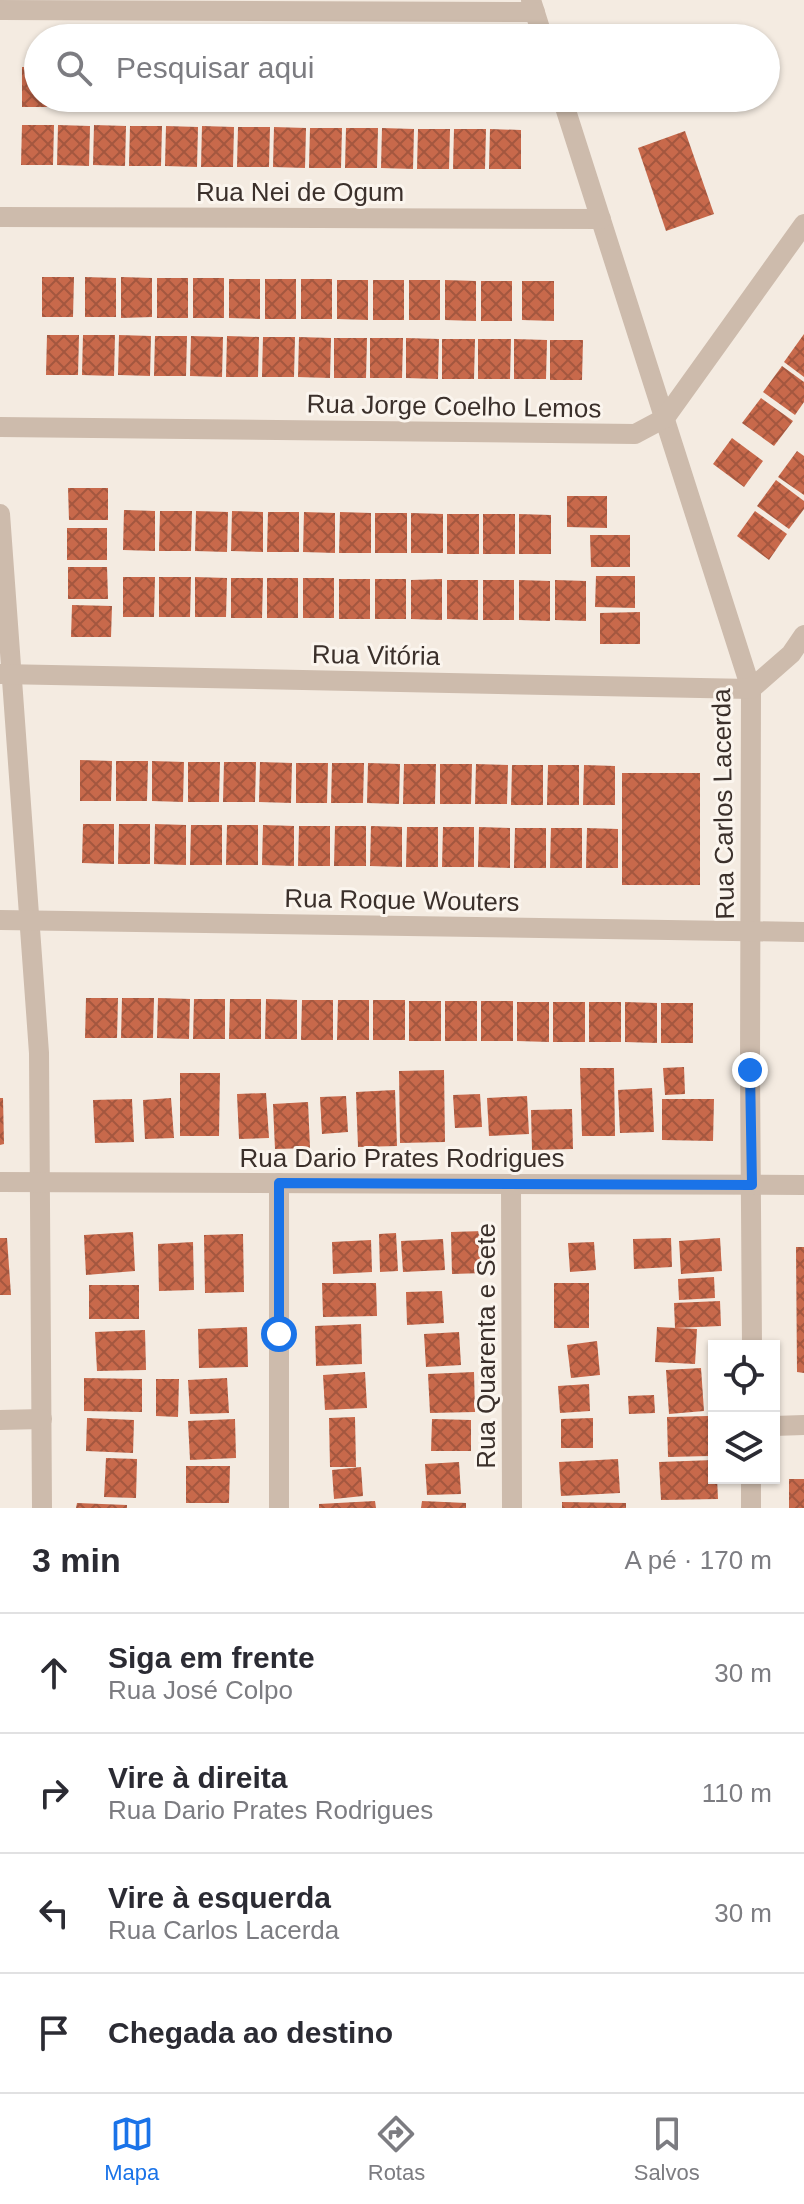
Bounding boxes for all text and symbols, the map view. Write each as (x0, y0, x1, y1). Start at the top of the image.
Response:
search box (24, 24, 780, 112)
icon: search (52, 46, 96, 90)
text: Pesquisar aqui (116, 51, 314, 84)
street label: Rua Nei de Ogum (196, 177, 404, 207)
street label: Rua Jorge Coelho Lemos (306, 388, 602, 424)
street label: Rua Vitória (312, 639, 441, 671)
street label: Rua Carlos Lacerda (706, 688, 740, 920)
street label: Rua Roque Wouters (284, 883, 520, 917)
route end (732, 1052, 768, 1088)
street label: Rua Dario Prates Rodrigues (239, 1143, 565, 1173)
street label: Rua Quarenta e Sete (471, 1223, 501, 1469)
route start (261, 1316, 297, 1352)
map controls (708, 1340, 780, 1484)
button: locate (708, 1340, 780, 1412)
button: layers (708, 1412, 780, 1484)
text: 3 min (32, 1541, 121, 1579)
text: A pé · 170 m (625, 1545, 772, 1575)
text: Siga em frente (108, 1641, 315, 1674)
icon: ahead (32, 1651, 76, 1695)
text: 30 m (714, 1658, 772, 1688)
text: Rua José Colpo (108, 1675, 293, 1705)
text: Vire à direita (108, 1761, 288, 1794)
icon: right (32, 1771, 76, 1815)
text: 110 m (702, 1778, 772, 1808)
text: Rua Dario Prates Rodrigues (108, 1795, 433, 1825)
text: Vire à esquerda (108, 1881, 331, 1914)
icon: left (32, 1891, 76, 1935)
text: 30 m (714, 1898, 772, 1928)
text: Rua Carlos Lacerda (108, 1915, 339, 1945)
icon: arrive (32, 2011, 76, 2055)
text: Chegada ao destino (108, 2016, 393, 2049)
tab: Mapa (104, 2112, 159, 2186)
tab: Rotas (368, 2112, 425, 2186)
tab: Salvos (634, 2112, 700, 2186)

